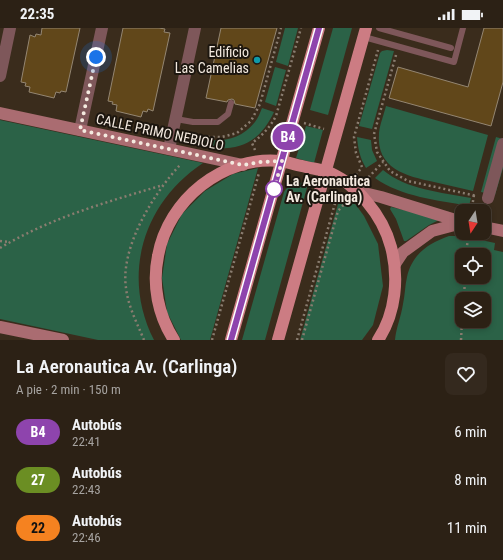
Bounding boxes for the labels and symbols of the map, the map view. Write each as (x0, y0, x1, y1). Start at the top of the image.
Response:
place label: Edificio Las Camelias (175, 44, 249, 76)
your location (86, 47, 106, 67)
marker: Edificio Las Camelias (252, 55, 262, 65)
street label: CALLE PRIMO NEBIOLO (95, 111, 225, 153)
line badge: B4 (270, 124, 306, 150)
place label: La Aeronautica Av. (Carlinga) (286, 173, 371, 206)
marker: La Aeronautica Av. (Carlinga) (265, 180, 283, 198)
north arrow (455, 204, 491, 240)

